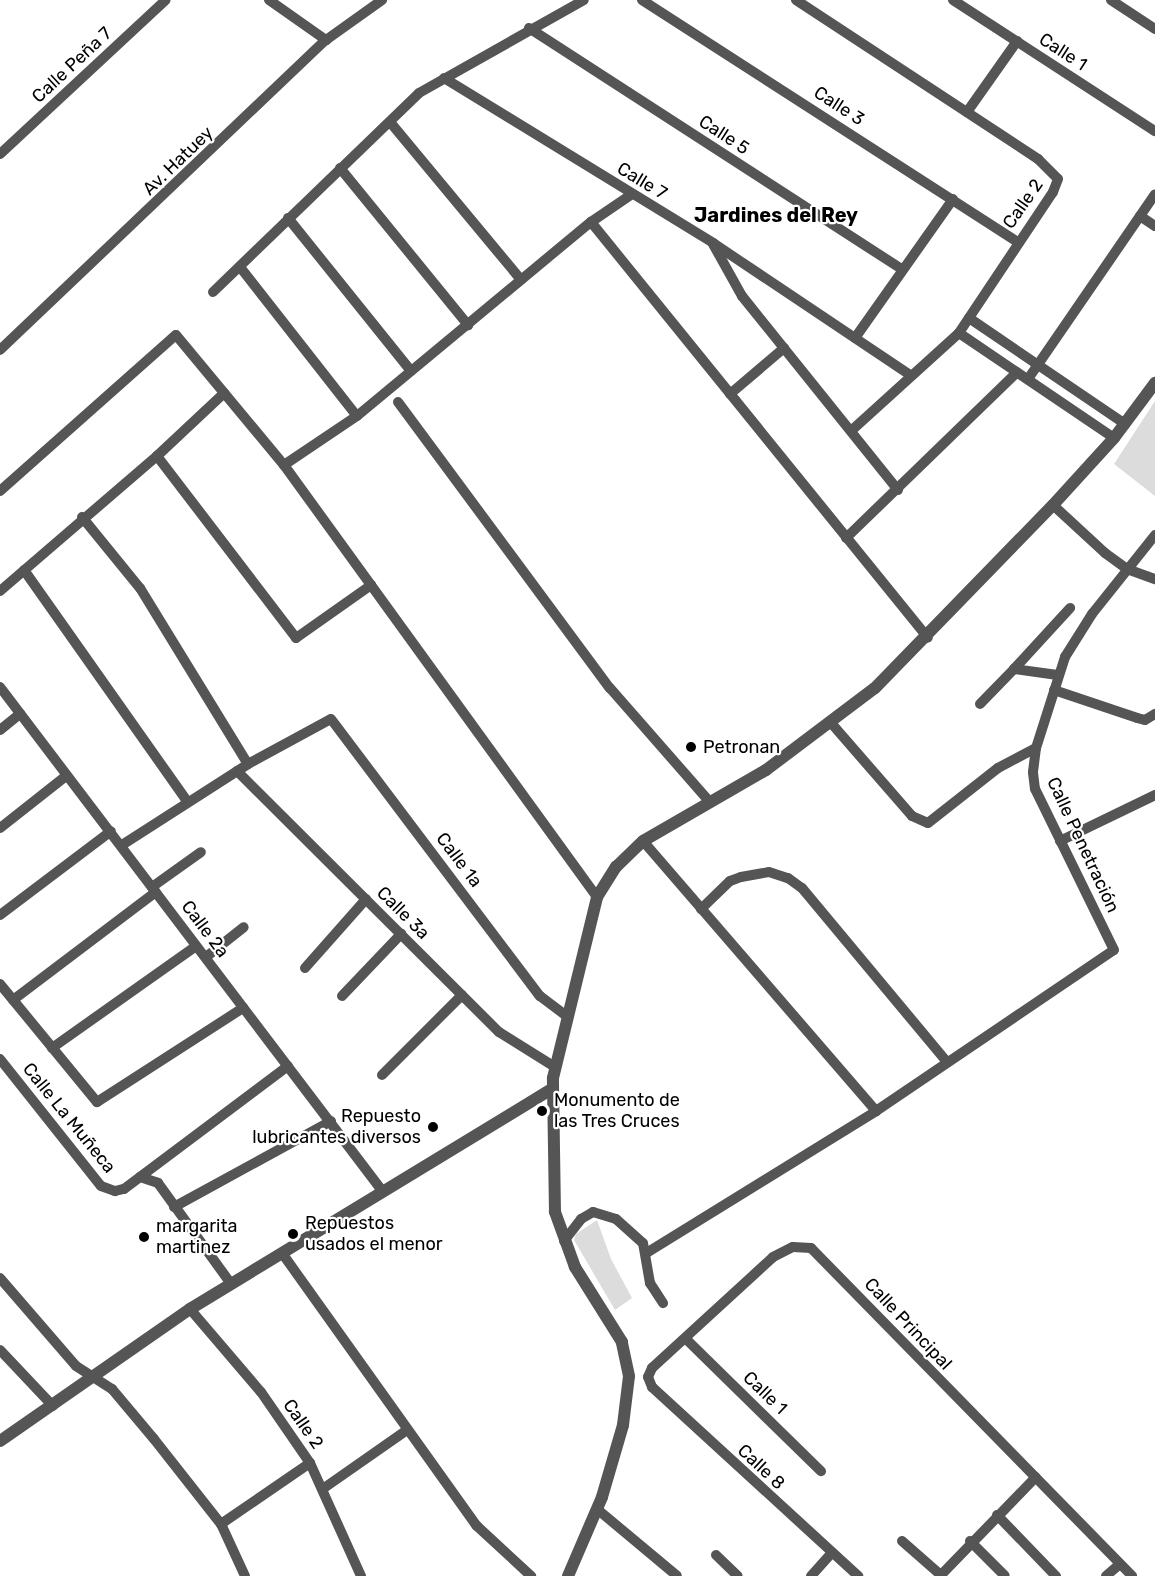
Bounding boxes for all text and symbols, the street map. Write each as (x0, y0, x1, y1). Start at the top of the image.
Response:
street label: Calle Peña 7 (28, 23, 116, 107)
street label: Calle 1 (1035, 29, 1091, 75)
street label: Calle 3 (810, 82, 868, 130)
street label: Calle 5 (695, 111, 753, 159)
street label: Av. Hatuey (138, 122, 218, 200)
street label: Calle 7 (613, 158, 671, 204)
street label: Calle 2 (998, 175, 1048, 233)
district label: Jardines del Rey (694, 203, 858, 227)
place label: Petronan (703, 736, 780, 758)
marker: Petronan (684, 740, 698, 754)
street label: Calle Penetración (1042, 774, 1124, 916)
street label: Calle 1a (431, 828, 487, 892)
street label: Calle 3a (372, 882, 434, 944)
street label: Calle 2a (177, 896, 233, 962)
street label: Calle La Muñeca (18, 1059, 120, 1177)
place label: Monumento de las Tres Cruces (554, 1090, 680, 1132)
marker: Monumento de las Tres Cruces (535, 1104, 549, 1118)
place label: Repuesto lubricantes diversos (252, 1106, 421, 1148)
marker: Repuesto lubricantes diversos (426, 1120, 440, 1134)
place label: Repuestos usados el menor (305, 1213, 443, 1256)
place label: margarita martinez (156, 1216, 237, 1258)
marker: Repuestos usados el menor (286, 1227, 300, 1241)
marker: margarita martinez (137, 1230, 151, 1244)
street label: Calle Principal (860, 1273, 956, 1375)
street label: Calle 1 (738, 1367, 792, 1419)
street label: Calle 2 (278, 1395, 328, 1453)
street label: Calle 8 (733, 1440, 789, 1494)

